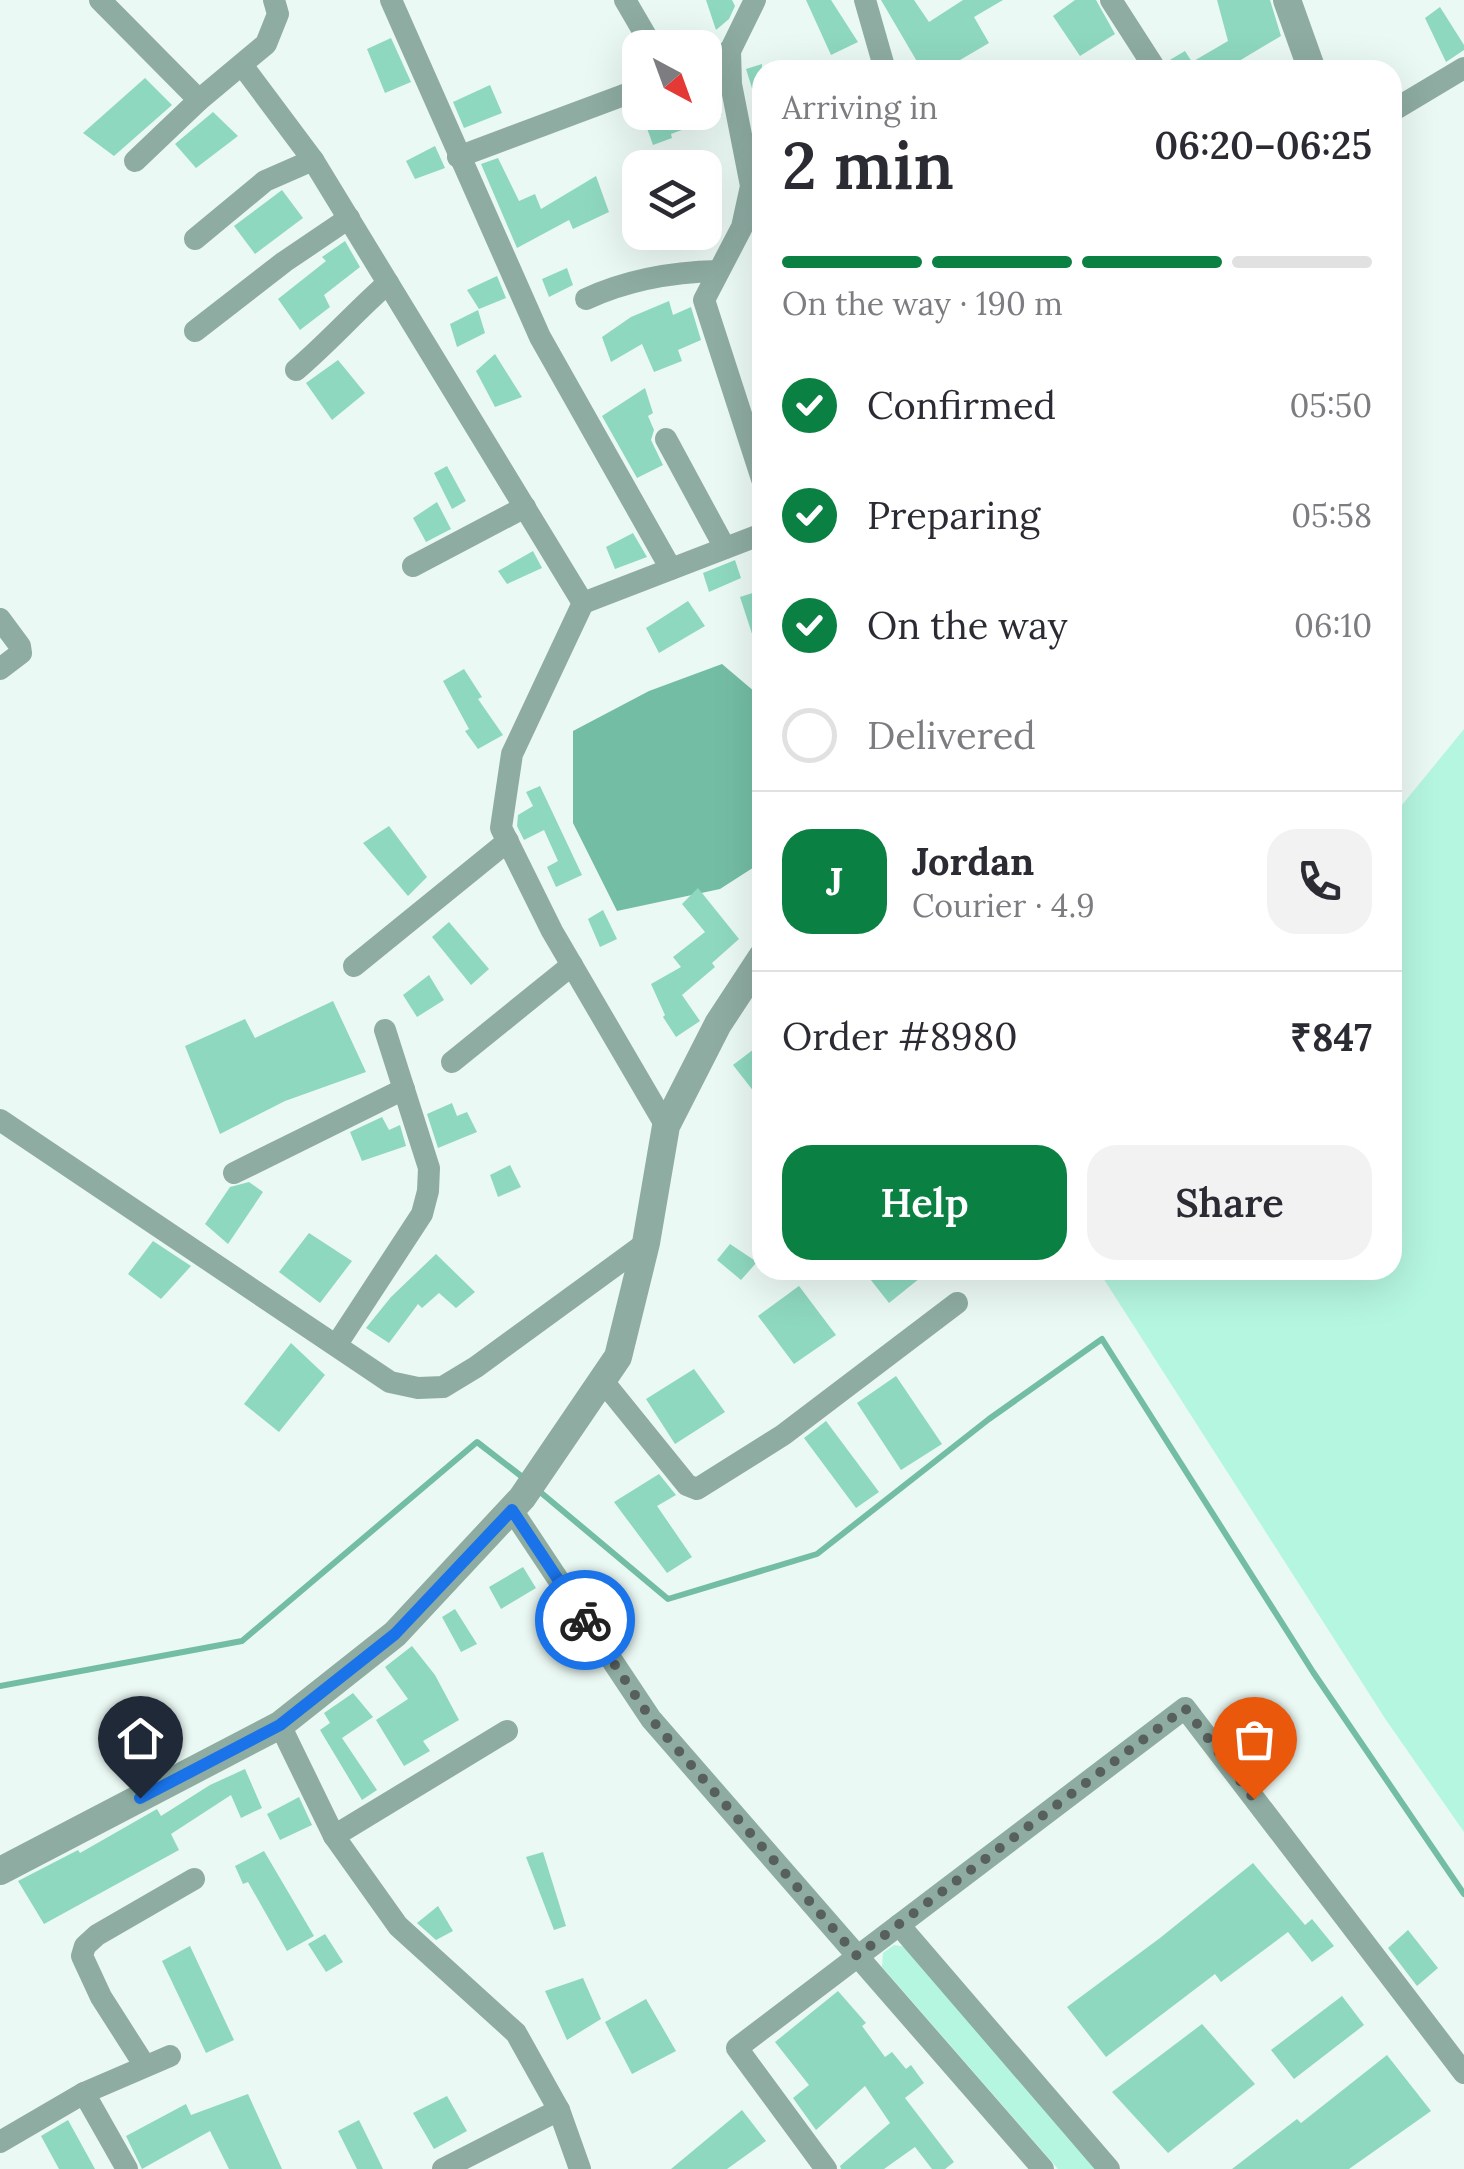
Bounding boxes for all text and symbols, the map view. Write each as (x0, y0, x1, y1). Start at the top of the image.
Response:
north arrow (622, 30, 722, 130)
map controls (622, 30, 722, 250)
text: Arriving in (782, 87, 938, 128)
text: 06:20–06:25 (1154, 121, 1372, 169)
text: 2 min (782, 124, 954, 207)
button: layers (622, 150, 722, 250)
text: On the way · 190 m (782, 283, 1063, 324)
icon: check (782, 378, 837, 433)
text: Confirmed (867, 381, 1056, 429)
text: 05:50 (1289, 385, 1372, 426)
icon: check (782, 488, 837, 543)
text: Preparing (867, 491, 1040, 539)
text: 05:58 (1291, 495, 1372, 536)
icon: check (782, 598, 837, 653)
text: On the way (867, 601, 1068, 649)
text: 06:10 (1294, 605, 1372, 646)
text: Delivered (867, 711, 1036, 759)
button: phone (1267, 829, 1372, 934)
text: Jordan (912, 837, 1034, 885)
text: J (826, 857, 843, 905)
text: Courier · 4.9 (912, 885, 1095, 926)
text: Order #8980 (782, 1012, 1018, 1060)
text: ₹847 (1290, 1013, 1372, 1061)
button: Help (782, 1145, 1067, 1260)
button: Share (1087, 1145, 1372, 1260)
courier (535, 1570, 635, 1670)
icon: bike (558, 1593, 613, 1648)
pin (98, 1696, 183, 1799)
pin (1212, 1697, 1297, 1800)
icon: home (113, 1711, 168, 1766)
icon: bag (1227, 1712, 1282, 1767)

